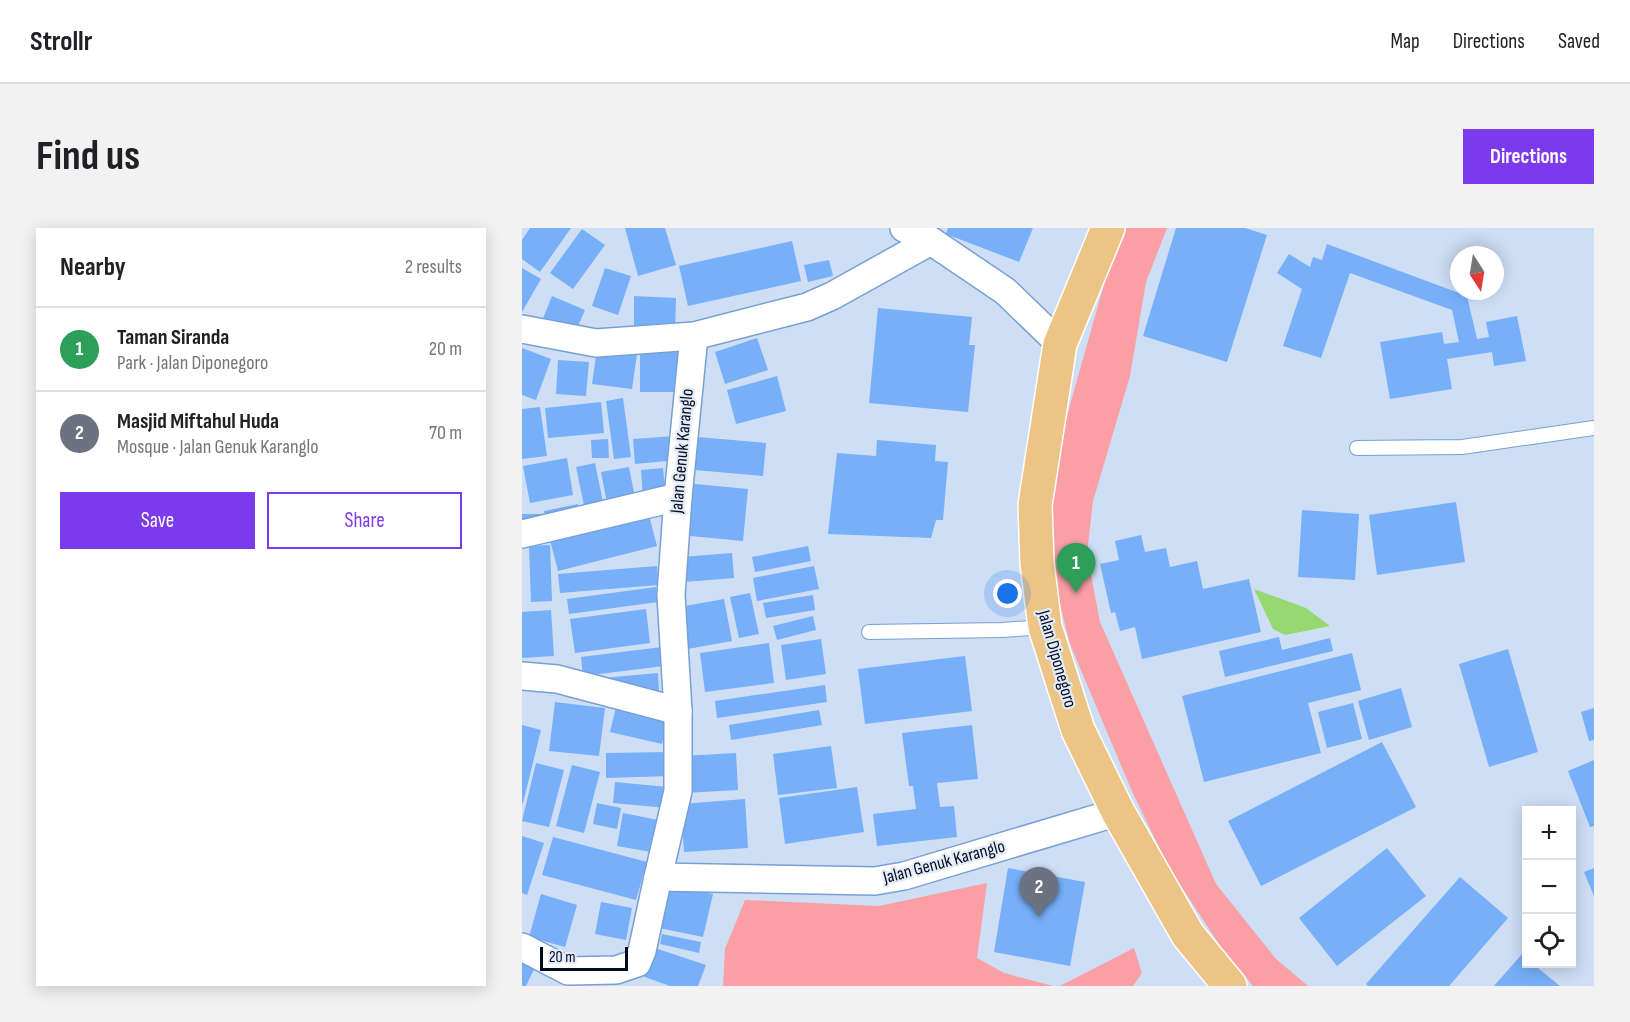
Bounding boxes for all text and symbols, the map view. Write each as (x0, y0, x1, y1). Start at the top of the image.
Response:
text: Strollr (30, 25, 92, 58)
text: Map (1390, 29, 1420, 54)
text: Directions (1453, 29, 1525, 54)
text: Saved (1558, 29, 1600, 54)
button: Directions (1463, 129, 1594, 184)
text: Find us (36, 131, 140, 182)
north arrow (1450, 246, 1504, 300)
text: Nearby (60, 252, 126, 283)
text: 2 results (405, 255, 462, 279)
text: Taman Siranda (117, 324, 229, 351)
text: 1 (76, 337, 83, 361)
text: 20 m (429, 337, 462, 361)
text: Park · Jalan Diponegoro (117, 351, 268, 375)
street label: Jalan Genuk Karanglo (666, 388, 698, 515)
text: Masjid Miftahul Huda (117, 408, 279, 435)
text: 2 (75, 421, 84, 445)
text: 70 m (429, 421, 462, 445)
text: Mosque · Jalan Genuk Karanglo (117, 435, 319, 459)
button: Save (60, 492, 255, 549)
button: Share (267, 492, 462, 549)
pin: 1 (1056, 544, 1096, 593)
your location (993, 579, 1022, 608)
street label: Jalan Diponegoro (1033, 607, 1081, 710)
map controls (1522, 806, 1576, 968)
button: + (1522, 806, 1576, 860)
street label: Jalan Genuk Karanglo (880, 836, 1007, 889)
button: − (1522, 860, 1576, 914)
pin: 2 (1020, 868, 1058, 917)
button: locate (1522, 914, 1576, 968)
scale bar (540, 944, 628, 972)
text: 20 m (549, 948, 576, 967)

